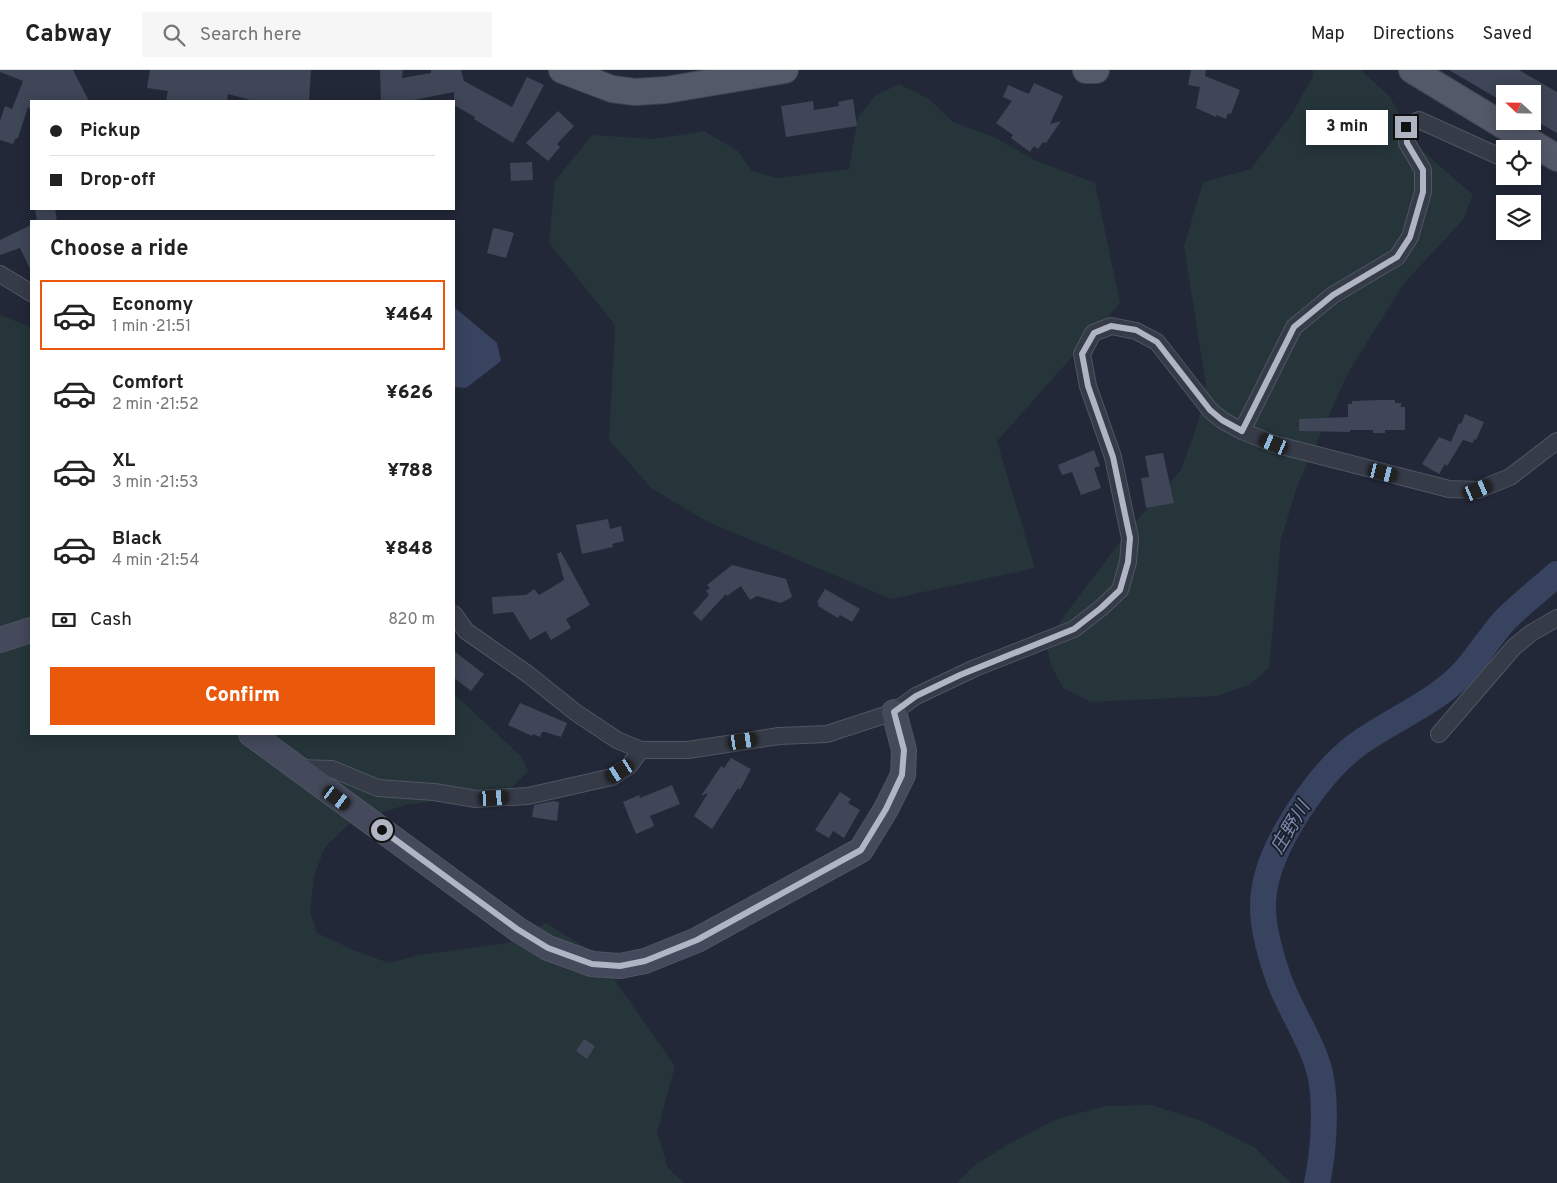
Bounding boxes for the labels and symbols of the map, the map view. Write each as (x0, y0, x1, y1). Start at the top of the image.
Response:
north arrow (1496, 85, 1541, 130)
callout: 3 min (1306, 110, 1388, 144)
route end (1395, 116, 1417, 138)
car (1257, 431, 1290, 457)
car (1366, 462, 1399, 484)
car (1461, 477, 1494, 503)
car (727, 731, 758, 751)
car (603, 757, 636, 785)
car (320, 783, 353, 813)
car (478, 790, 509, 806)
water label: 庄野川 (1266, 796, 1317, 859)
route start (371, 819, 393, 841)

